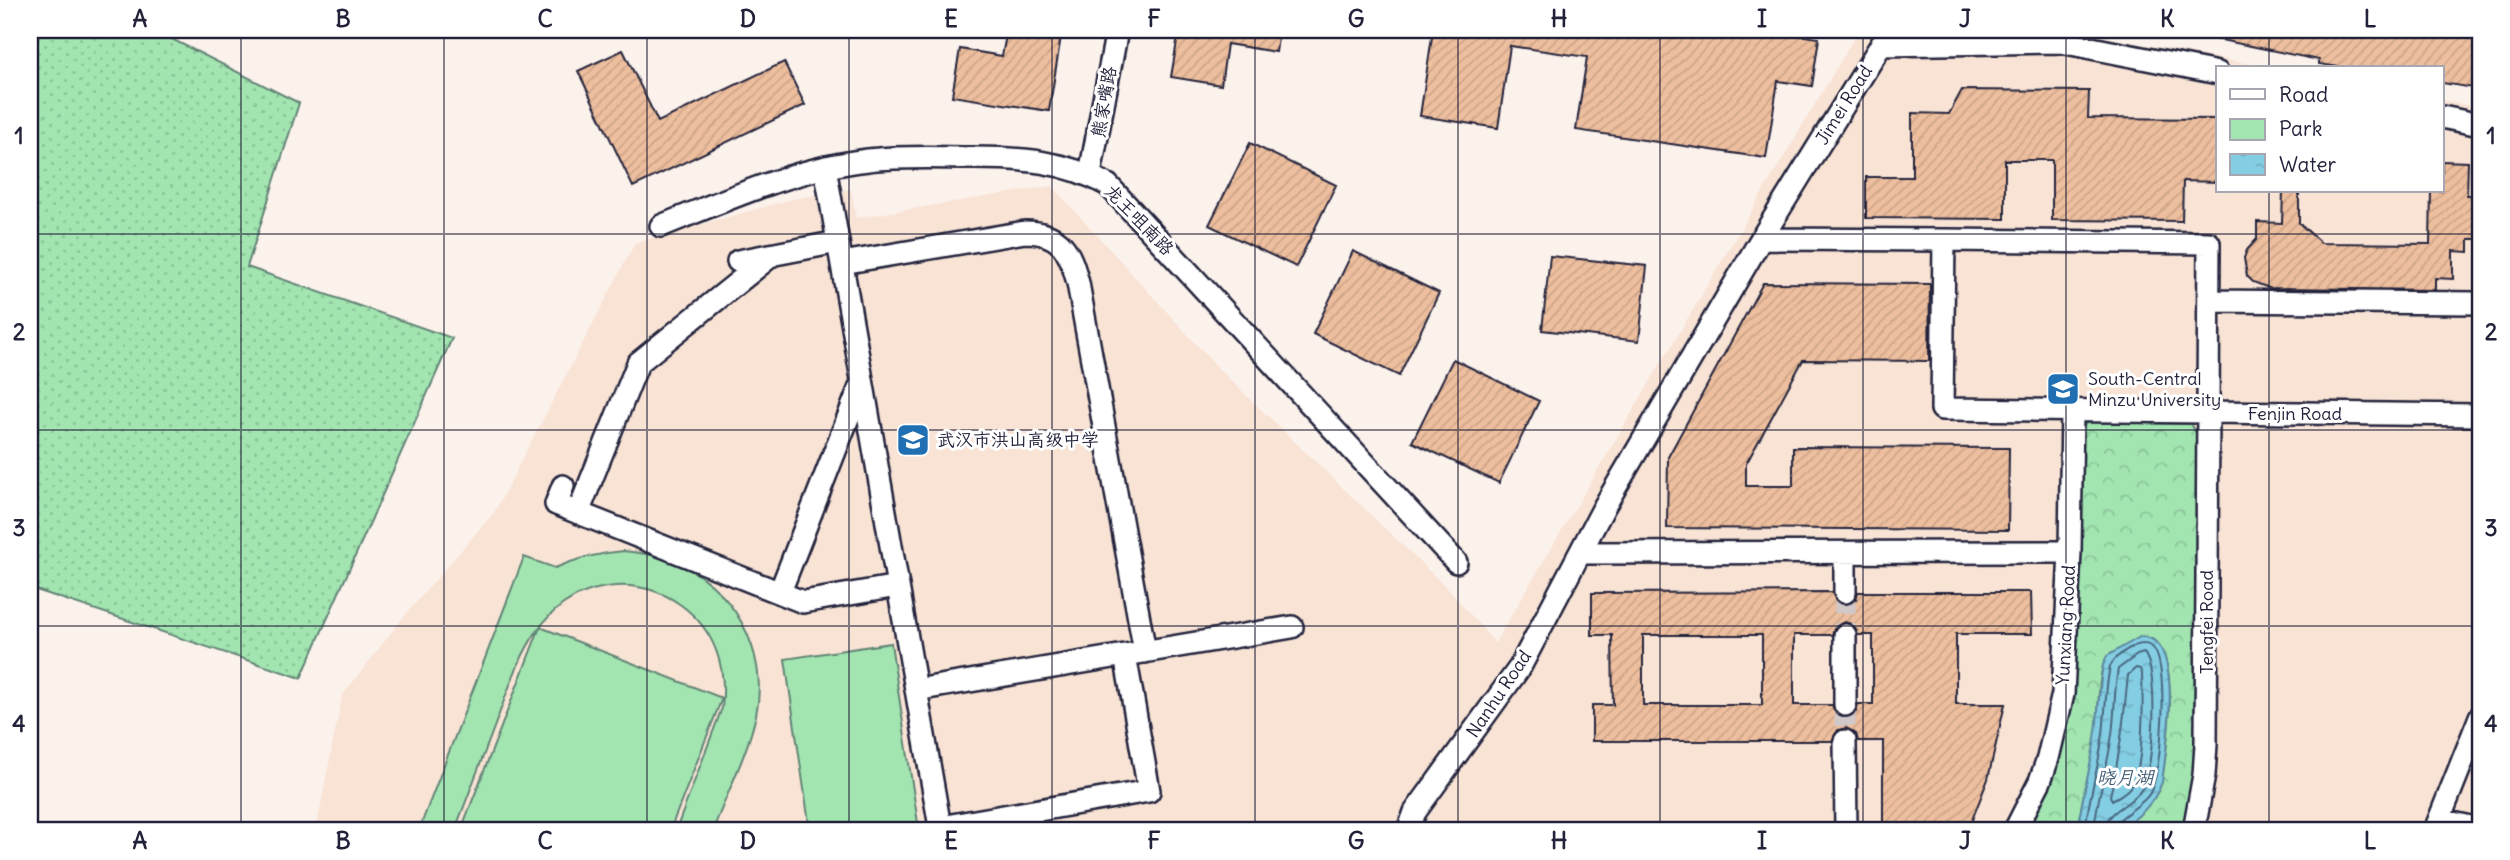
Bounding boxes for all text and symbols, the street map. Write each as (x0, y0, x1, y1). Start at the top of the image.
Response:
text: A (133, 4, 148, 33)
text: B (335, 4, 351, 33)
text: C (537, 4, 553, 33)
text: D (740, 4, 756, 33)
text: E (944, 4, 958, 33)
text: F (1147, 4, 1161, 33)
text: G (1348, 4, 1364, 33)
text: H (1551, 4, 1567, 33)
text: I (1757, 4, 1767, 33)
text: J (1959, 4, 1971, 33)
text: K (2160, 4, 2175, 33)
text: L (2364, 4, 2377, 33)
street label: Jimei Road (1810, 60, 1877, 149)
street label: 熊家嘴路 (1086, 64, 1121, 139)
legend (2216, 66, 2444, 192)
text: Road (2279, 81, 2328, 108)
text: Park (2279, 115, 2322, 142)
text: 1 (14, 121, 24, 150)
text: 1 (2486, 121, 2496, 150)
text: Water (2279, 151, 2337, 178)
street label: 龙王咀南路 (1100, 179, 1179, 260)
text: 2 (13, 317, 26, 346)
text: 2 (2485, 317, 2498, 346)
place label: South-Central Minzu University (2088, 367, 2221, 411)
school or university icon: South-Central Minzu University (2044, 370, 2082, 408)
street label: Fenjin Road (2248, 402, 2343, 425)
school or university icon: 武汉市洪山高级中学 (894, 421, 932, 459)
place label: 武汉市洪山高级中学 (937, 428, 1099, 451)
text: 3 (12, 513, 26, 542)
text: 3 (2484, 513, 2498, 542)
street label: Yunxiang Road (2051, 564, 2080, 686)
street label: Tengfei Road (2195, 570, 2218, 674)
street label: Nanhu Road (1461, 645, 1536, 742)
text: 4 (12, 709, 26, 738)
text: 4 (2484, 709, 2498, 738)
water label: 晓月湖 (2096, 765, 2155, 789)
text: A (133, 826, 148, 855)
text: B (335, 826, 351, 855)
text: C (537, 826, 553, 855)
text: D (740, 826, 756, 855)
text: E (944, 826, 958, 855)
text: F (1147, 826, 1161, 855)
text: G (1348, 826, 1364, 855)
text: H (1551, 826, 1567, 855)
text: I (1757, 826, 1767, 855)
text: J (1959, 826, 1971, 855)
text: K (2160, 826, 2175, 855)
text: L (2364, 826, 2377, 855)

